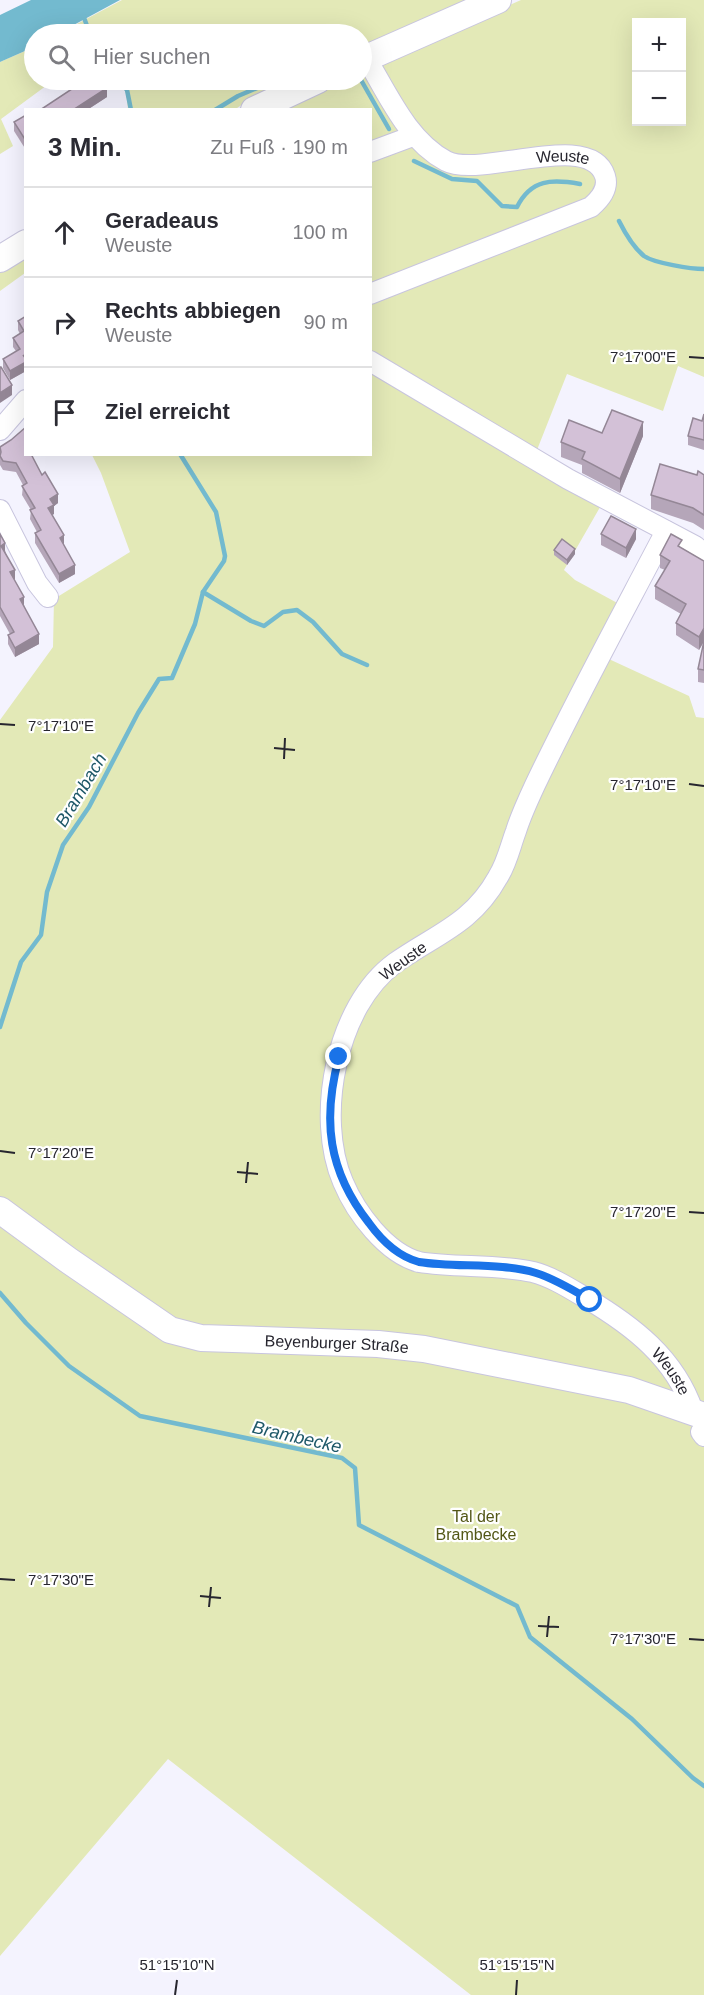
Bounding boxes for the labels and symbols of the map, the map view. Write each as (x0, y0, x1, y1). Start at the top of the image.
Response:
street label: Weuste (535, 147, 592, 167)
text: 7°17'00"E (610, 348, 676, 365)
text: 7°17'10"E (28, 717, 94, 734)
water label: Brambach (51, 750, 111, 830)
text: 7°17'10"E (610, 776, 676, 793)
street label: Weuste (376, 938, 430, 984)
route end (325, 1043, 351, 1069)
text: 7°17'20"E (28, 1144, 94, 1161)
text: 7°17'20"E (610, 1203, 676, 1220)
route start (576, 1286, 602, 1312)
street label: Beyenburger Straße (264, 1332, 410, 1356)
street label: Weuste (649, 1344, 694, 1398)
water label: Brambecke (250, 1417, 344, 1457)
park label: Tal der Brambecke (436, 1508, 517, 1543)
text: 7°17'30"E (28, 1571, 94, 1588)
text: 7°17'30"E (610, 1630, 676, 1647)
text: 51°15'10"N (139, 1956, 215, 1973)
text: 51°15'15"N (479, 1956, 555, 1973)

